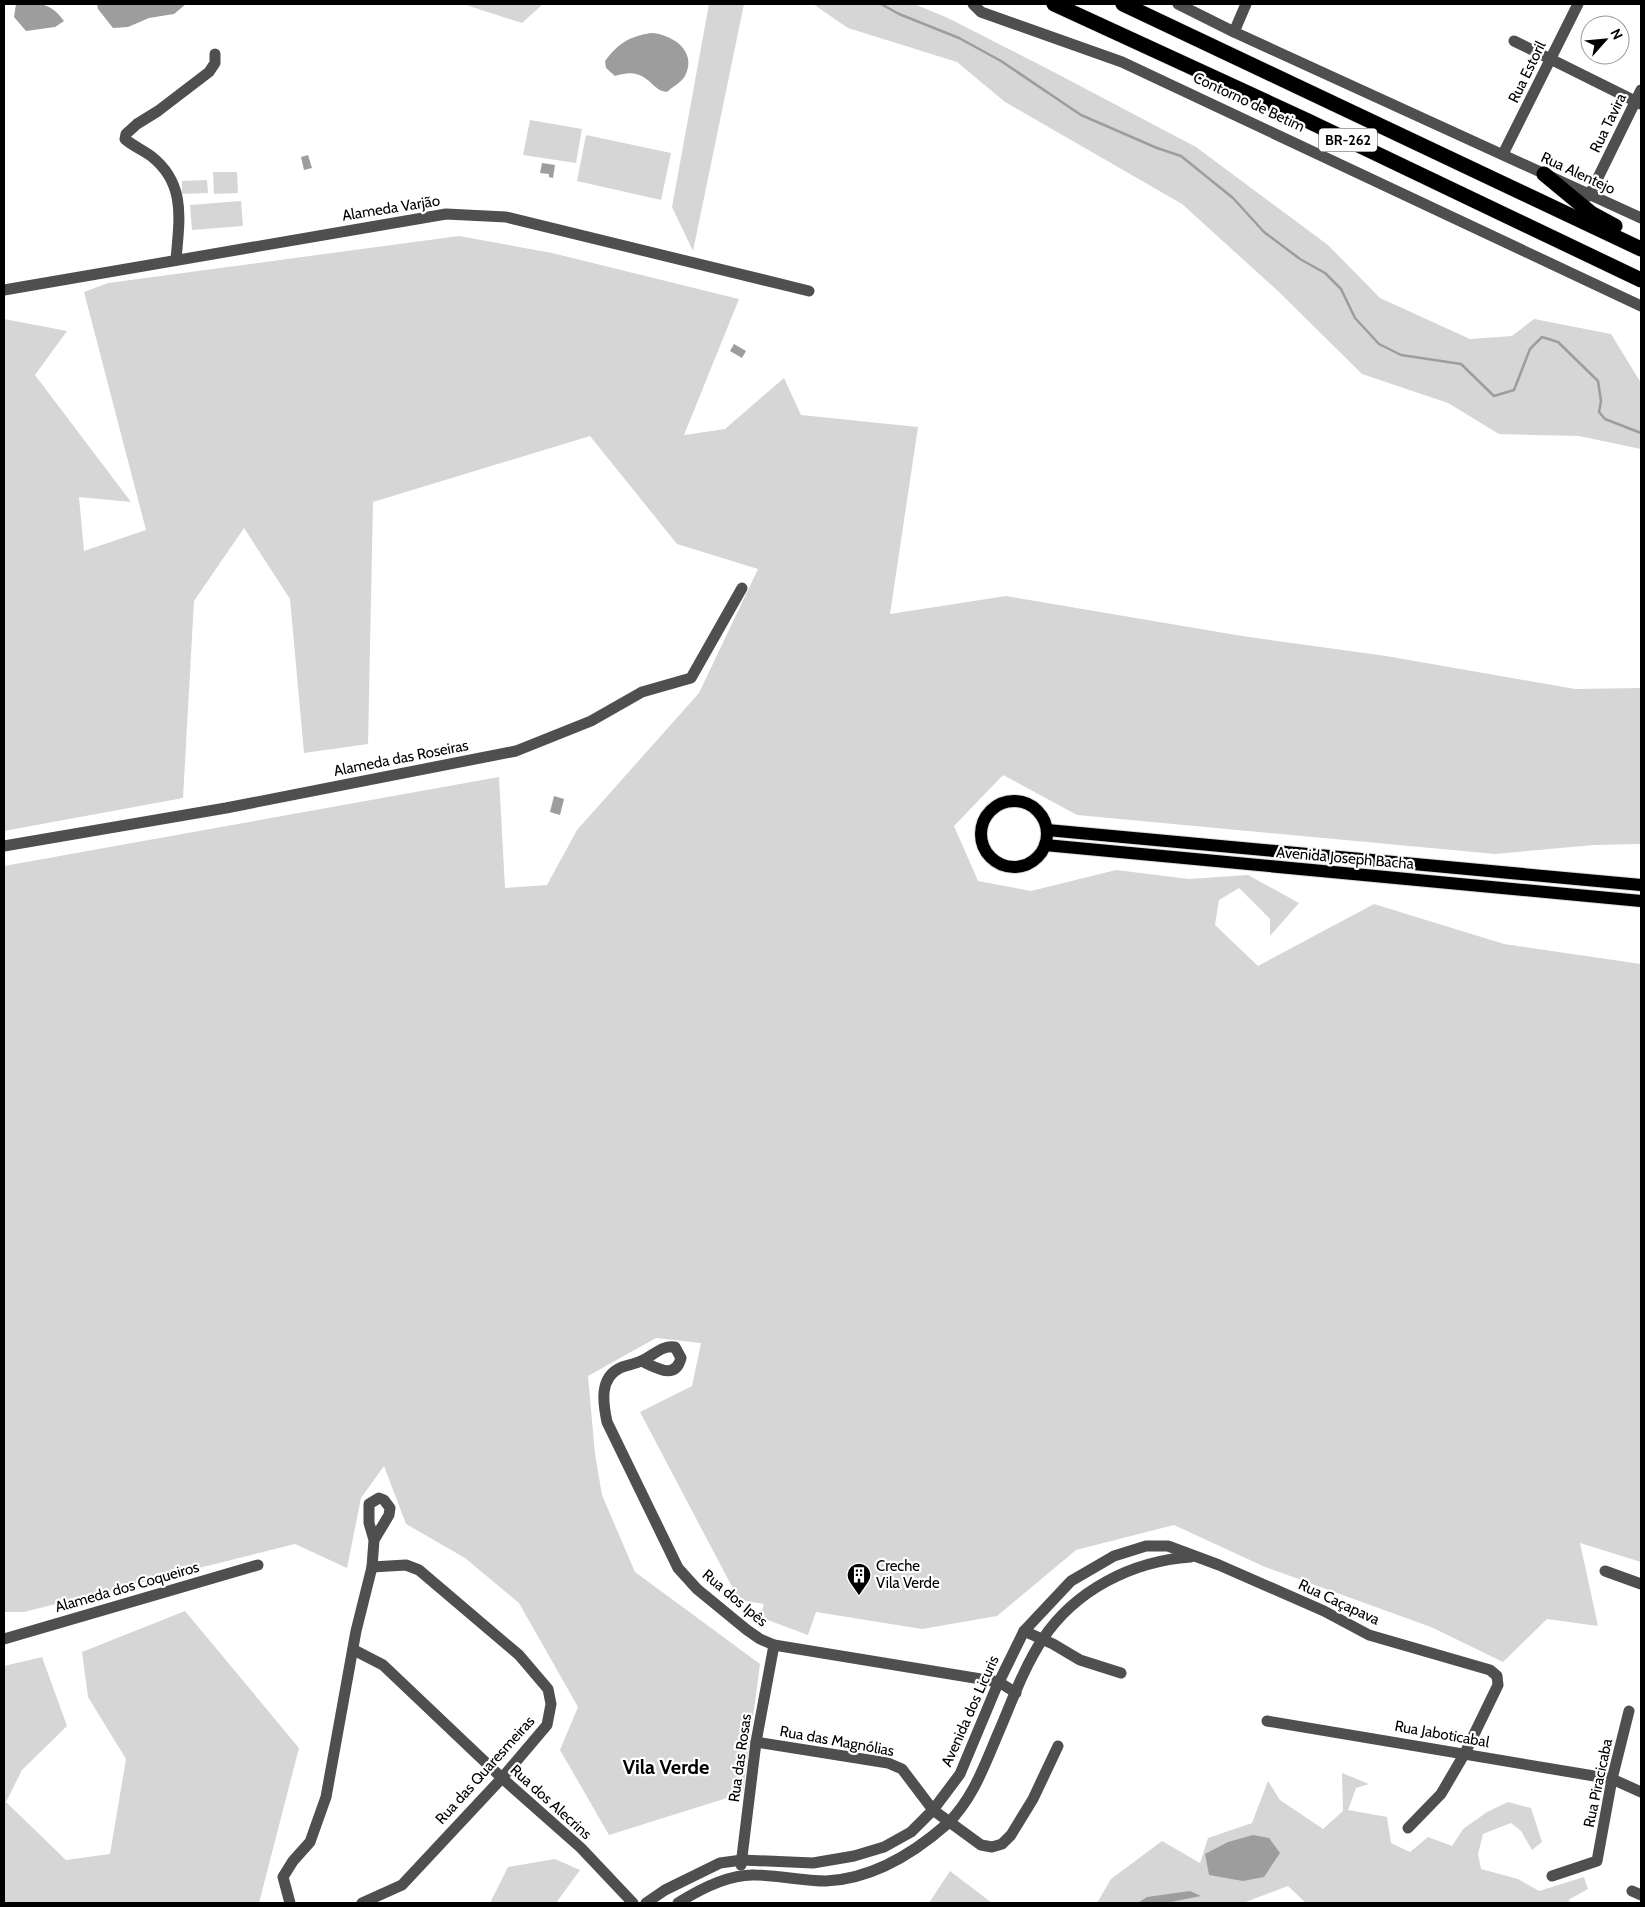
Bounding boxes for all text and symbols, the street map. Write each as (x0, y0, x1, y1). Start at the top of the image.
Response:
north arrow (1580, 15, 1630, 65)
text: N (1606, 26, 1627, 43)
street label: Rua Estoril (1504, 38, 1550, 106)
street label: Contorno de Betim (1190, 68, 1308, 136)
street label: Rua Tavira (1586, 90, 1630, 156)
road number: BR-262 (1319, 128, 1377, 152)
street label: Rua Alentejo (1538, 148, 1618, 198)
street label: Alameda Varjão (341, 191, 441, 225)
street label: Alameda das Roseiras (332, 736, 470, 780)
street label: Avenida Joseph Bacha (1275, 843, 1415, 873)
place label: Creche Vila Verde (876, 1557, 940, 1592)
street label: Alameda dos Coqueiros (53, 1558, 201, 1616)
building icon: Creche Vila Verde (846, 1562, 872, 1596)
street label: Rua dos Ipês (699, 1566, 771, 1630)
street label: Rua Caçapava (1296, 1575, 1383, 1629)
street label: Avenida dos Licuris (937, 1653, 1003, 1769)
street label: Rua das Quaresmeiras (432, 1712, 538, 1828)
street label: Rua das Rosas (725, 1713, 755, 1803)
street label: Rua Jaboticabal (1393, 1717, 1491, 1751)
street label: Rua das Magnólias (778, 1722, 896, 1760)
street label: Rua Piracicaba (1580, 1736, 1616, 1829)
district label: Vila Verde (623, 1755, 709, 1779)
street label: Rua dos Alecrins (507, 1761, 595, 1843)

